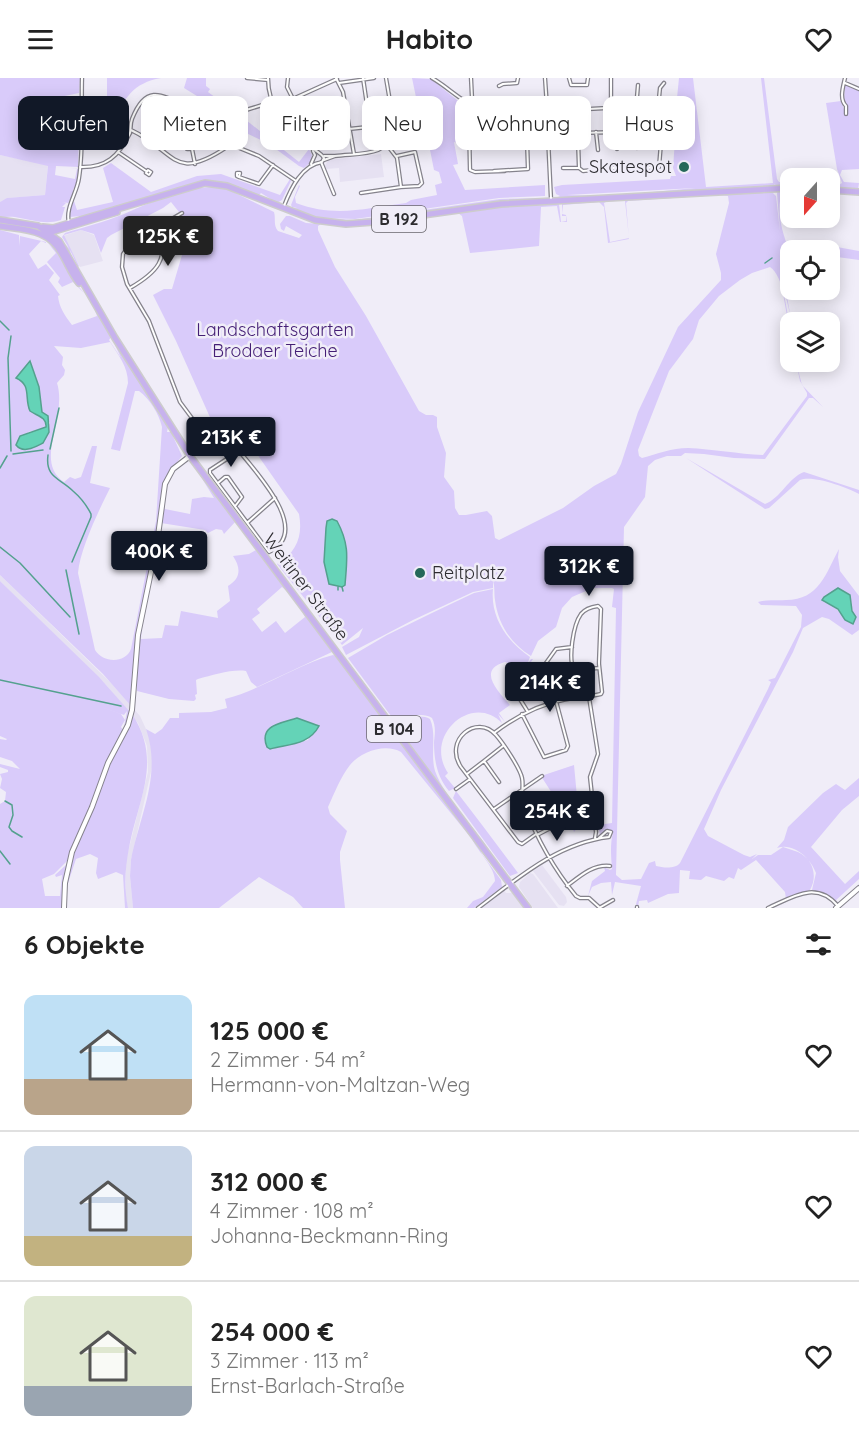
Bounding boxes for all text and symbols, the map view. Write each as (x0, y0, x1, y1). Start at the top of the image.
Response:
text: Habito (386, 22, 473, 56)
icon: menu (24, 23, 57, 56)
icon: heart (802, 23, 835, 56)
chip: Kaufen (18, 96, 129, 150)
chip: Mieten (141, 96, 248, 150)
chip: Filter (260, 96, 350, 150)
chip: Neu (362, 96, 443, 150)
chip: Wohnung (455, 96, 591, 150)
chip: Haus (603, 96, 695, 150)
place label: Skatespot (589, 155, 672, 178)
marker: Skatespot (677, 160, 691, 174)
north arrow (780, 168, 840, 228)
map controls (780, 168, 840, 372)
road number: B 192 (372, 206, 426, 232)
pin: 125K € (119, 216, 217, 267)
text: 125K € (137, 223, 199, 248)
button: locate (780, 240, 840, 300)
button: layers (780, 312, 840, 372)
park label: Landschaftsgarten Brodaer Teiche (196, 318, 354, 362)
pin: 213K € (182, 417, 280, 468)
text: 213K € (200, 424, 262, 449)
street label: Weitiner Straße (259, 528, 354, 645)
pin: 400K € (110, 531, 208, 582)
text: 400K € (125, 538, 193, 563)
pin: 312K € (540, 546, 638, 597)
text: 312K € (558, 553, 620, 578)
place label: Reitplatz (432, 561, 505, 584)
marker: Reitplatz (413, 566, 427, 580)
pin: 214K € (501, 662, 599, 713)
text: 214K € (519, 669, 581, 694)
road number: B 104 (367, 716, 421, 742)
pin: 254K € (508, 791, 606, 842)
text: 254K € (524, 798, 590, 823)
text: 6 Objekte (24, 928, 145, 961)
icon: filters (802, 928, 835, 961)
text: 125 000 € (210, 1014, 329, 1047)
icon: home (72, 1019, 144, 1091)
icon: heart (802, 1039, 835, 1072)
text: 2 Zimmer · 54 m² (210, 1047, 365, 1072)
text: Hermann-von-Maltzan-Weg (210, 1072, 470, 1097)
text: 312 000 € (210, 1165, 328, 1198)
icon: home (72, 1170, 144, 1242)
icon: heart (802, 1190, 835, 1223)
text: 4 Zimmer · 108 m² (210, 1198, 374, 1223)
text: Johanna-Beckmann-Ring (210, 1223, 448, 1248)
text: 254 000 € (210, 1315, 334, 1348)
icon: home (72, 1320, 144, 1392)
icon: heart (802, 1340, 835, 1373)
text: 3 Zimmer · 113 m² (210, 1348, 369, 1373)
text: Ernst-Barlach-Straße (210, 1373, 405, 1398)

